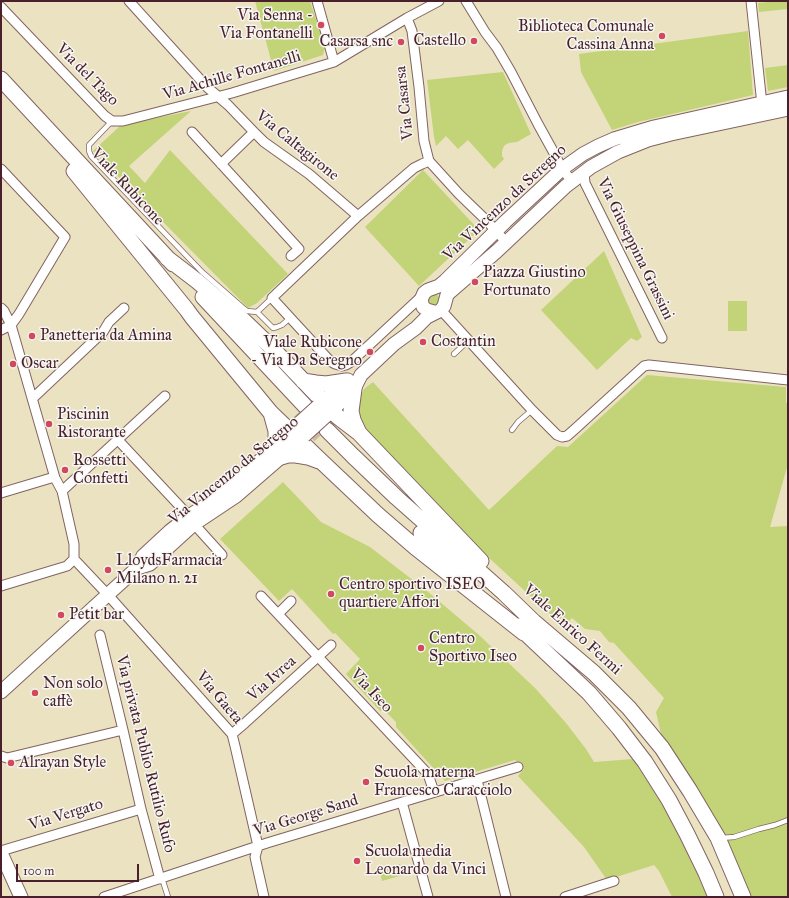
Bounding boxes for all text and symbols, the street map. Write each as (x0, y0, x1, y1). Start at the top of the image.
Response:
place label: Via Senna - Via Fontanelli (220, 6, 313, 44)
place label: Biblioteca Comunale Cassina Anna (518, 17, 654, 55)
marker: Via Senna - Via Fontanelli (316, 20, 326, 30)
place label: Castello (413, 31, 466, 51)
marker: Biblioteca Comunale Cassina Anna (657, 31, 667, 41)
place label: Casarsa snc (319, 32, 393, 52)
marker: Castello (469, 36, 479, 46)
marker: Casarsa snc (396, 37, 406, 47)
street label: Via del Tago (52, 40, 122, 110)
street label: Via Achille Fontanelli (161, 47, 303, 105)
street label: Via Casarsa (392, 65, 418, 141)
street label: Via Caltagirone (252, 107, 342, 185)
street label: Via Vincenzo da Seregno (439, 141, 571, 265)
street label: Viale Rubicone (86, 144, 168, 230)
street label: Via Giuseppina Grassini (592, 175, 678, 323)
place label: Piazza Giustino Fortunato (483, 263, 586, 301)
marker: Piazza Giustino Fortunato (470, 277, 480, 287)
place label: Panetteria da Amina (40, 326, 172, 346)
marker: Panetteria da Amina (27, 331, 37, 341)
place label: Costantin (431, 332, 496, 352)
place label: Viale Rubicone - Via Da Seregno (251, 333, 362, 371)
marker: Costantin (418, 337, 428, 347)
marker: Viale Rubicone - Via Da Seregno (365, 347, 375, 357)
place label: Oscar (21, 354, 59, 374)
marker: Oscar (8, 359, 18, 369)
place label: Piscinin Ristorante (57, 405, 126, 443)
street label: Via Vincenzo da Seregno (165, 413, 303, 529)
marker: Piscinin Ristorante (44, 419, 54, 429)
place label: Rossetti Confetti (73, 451, 128, 489)
marker: Rossetti Confetti (60, 465, 70, 475)
place label: LloydsFarmacia Milano n. 21 (116, 551, 222, 589)
marker: LloydsFarmacia Milano n. 21 (103, 565, 113, 575)
place label: Centro sportivo ISEO quartiere Affori (339, 575, 485, 613)
street label: Viale Enrico Fermi (519, 581, 625, 679)
marker: Centro sportivo ISEO quartiere Affori (326, 589, 336, 599)
place label: Petit bar (69, 605, 124, 625)
marker: Petit bar (56, 610, 66, 620)
place label: Centro Sportivo Iseo (429, 629, 517, 667)
marker: Centro Sportivo Iseo (416, 643, 426, 653)
street label: Via Ivrea (244, 652, 300, 706)
street label: Via privata Publio Rutilio Rufo (111, 653, 179, 855)
street label: Via Iseo (346, 665, 396, 717)
street label: Via Gaeta (191, 668, 247, 728)
place label: Non solo caffè (43, 674, 103, 712)
marker: Non solo caffè (30, 688, 40, 698)
place label: Alrayan Style (19, 753, 106, 773)
marker: Alrayan Style (6, 758, 16, 768)
place label: Scuola materna Francesco Caracciolo (374, 763, 512, 801)
marker: Scuola materna Francesco Caracciolo (361, 777, 371, 787)
street label: Via George Sand (251, 791, 361, 841)
street label: Via Vergato (27, 795, 105, 835)
place label: Scuola media Leonardo da Vinci (365, 842, 486, 880)
scale bar (18, 856, 141, 882)
marker: Scuola media Leonardo da Vinci (352, 856, 362, 866)
text: 100 m (23, 864, 54, 878)

